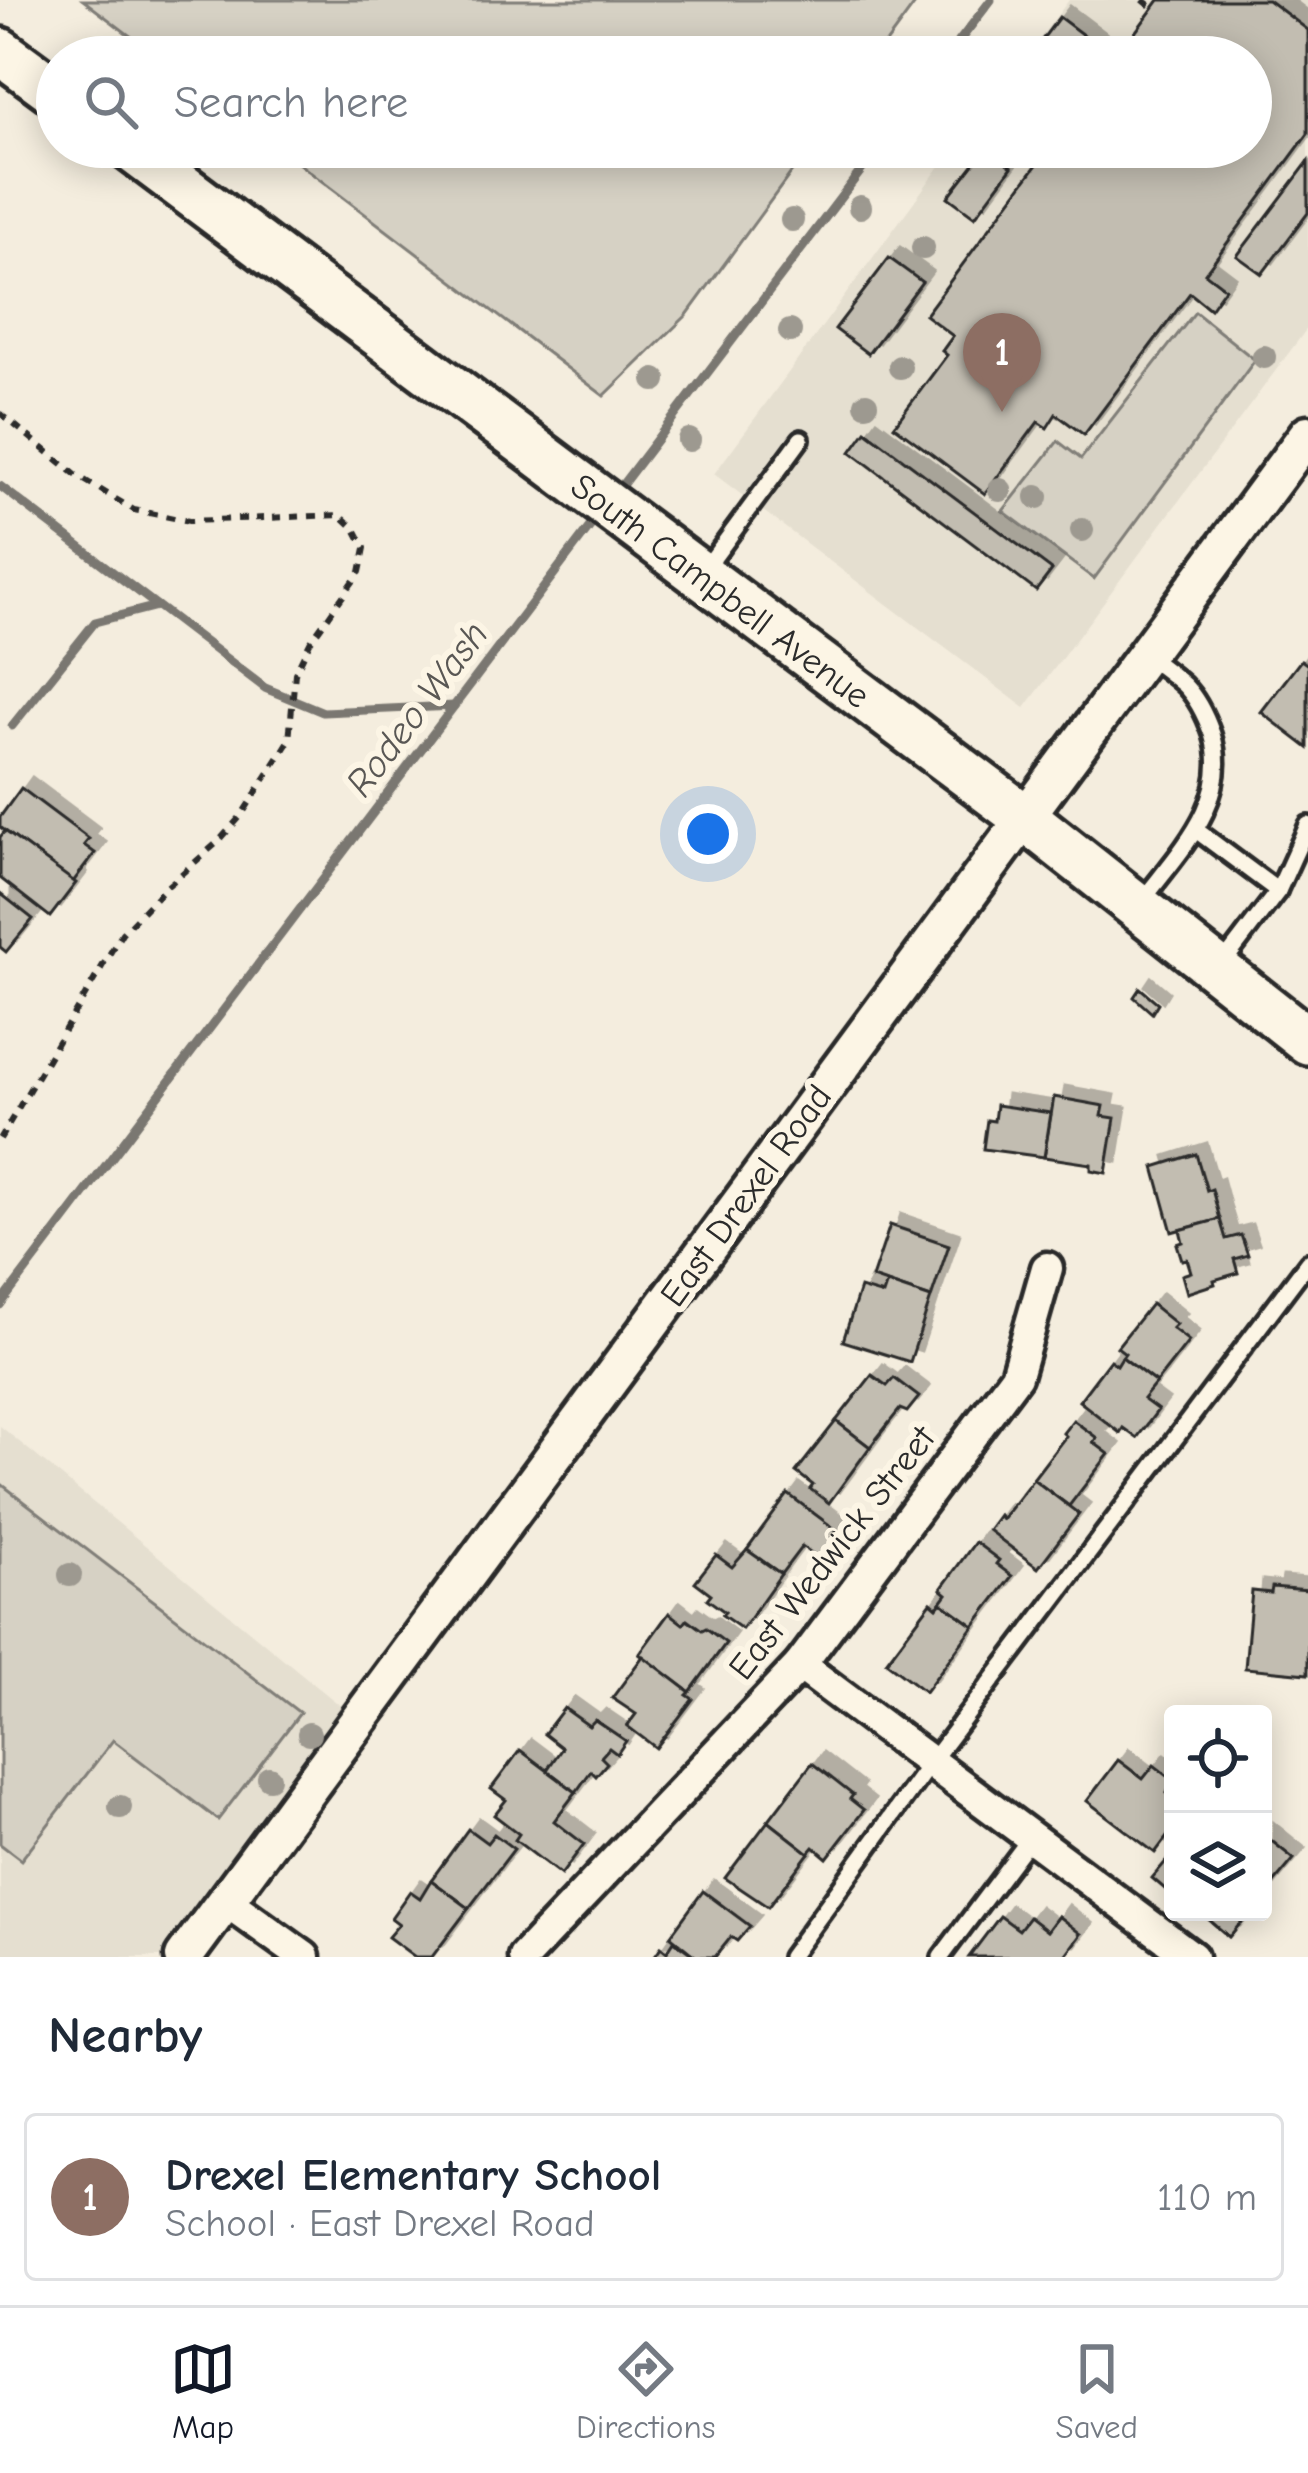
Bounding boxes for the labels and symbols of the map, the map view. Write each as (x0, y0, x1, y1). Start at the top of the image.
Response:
pin: 1 (963, 313, 1041, 412)
street label: South Campbell Avenue (563, 466, 877, 717)
water label: Rodeo Wash (337, 613, 498, 805)
your location (678, 804, 738, 864)
street label: East Drexel Road (652, 1077, 840, 1315)
street label: East Wedwick Street (721, 1417, 945, 1688)

